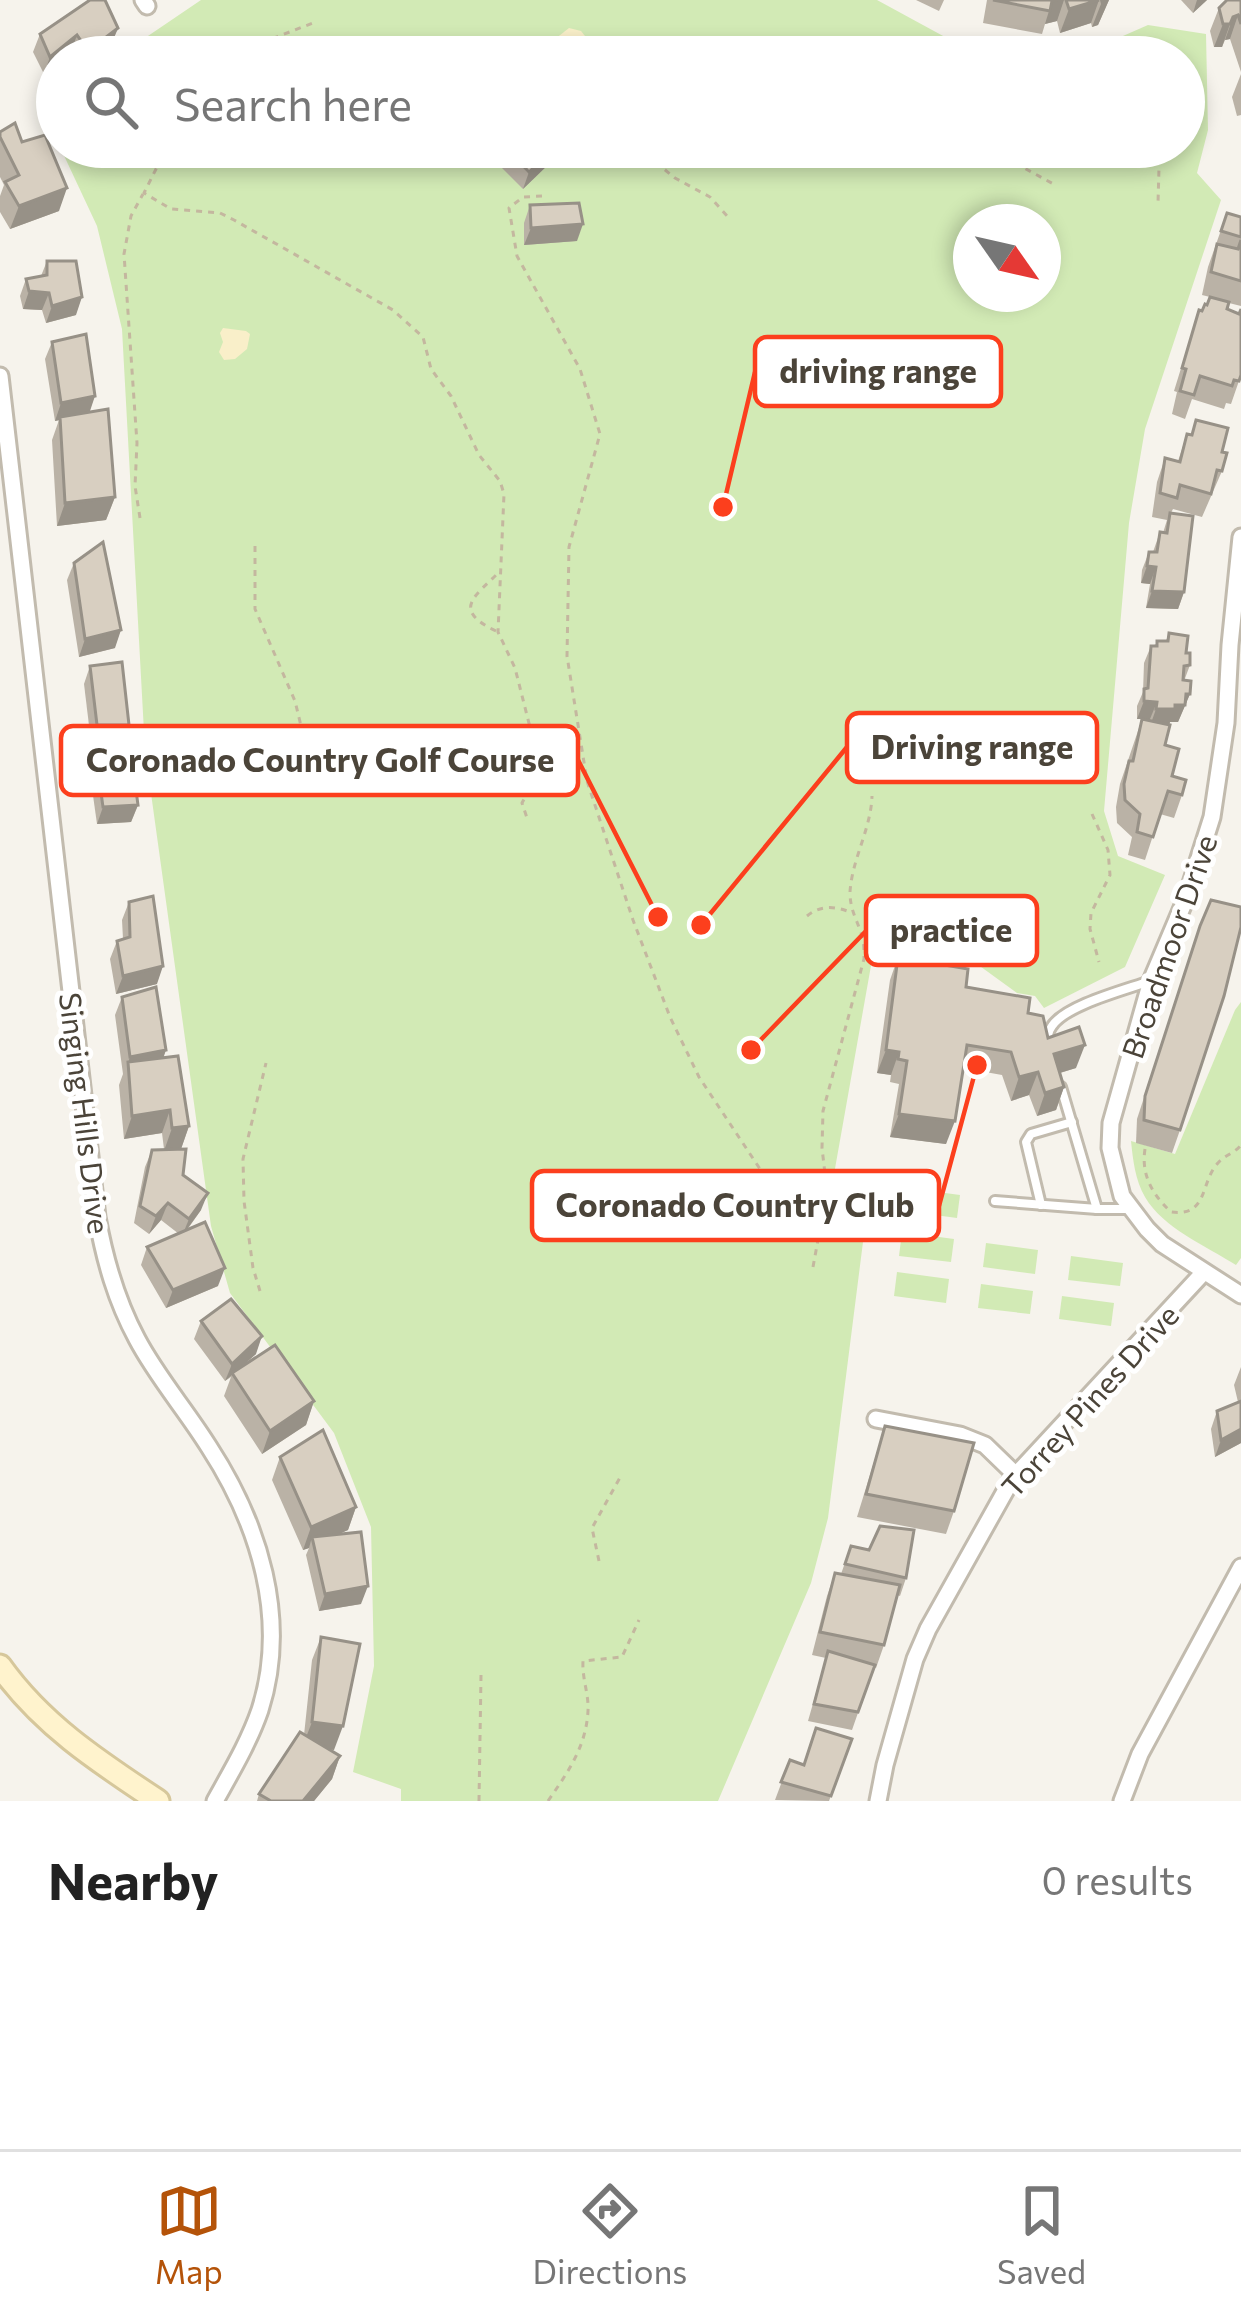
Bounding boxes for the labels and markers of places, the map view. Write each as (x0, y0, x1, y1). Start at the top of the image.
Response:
callout: driving range (755, 337, 1001, 406)
callout: Driving range (847, 713, 1097, 782)
callout: Coronado Country Golf Course (61, 726, 578, 795)
callout: practice (866, 896, 1037, 965)
callout: Coronado Country Club (532, 1171, 939, 1240)

